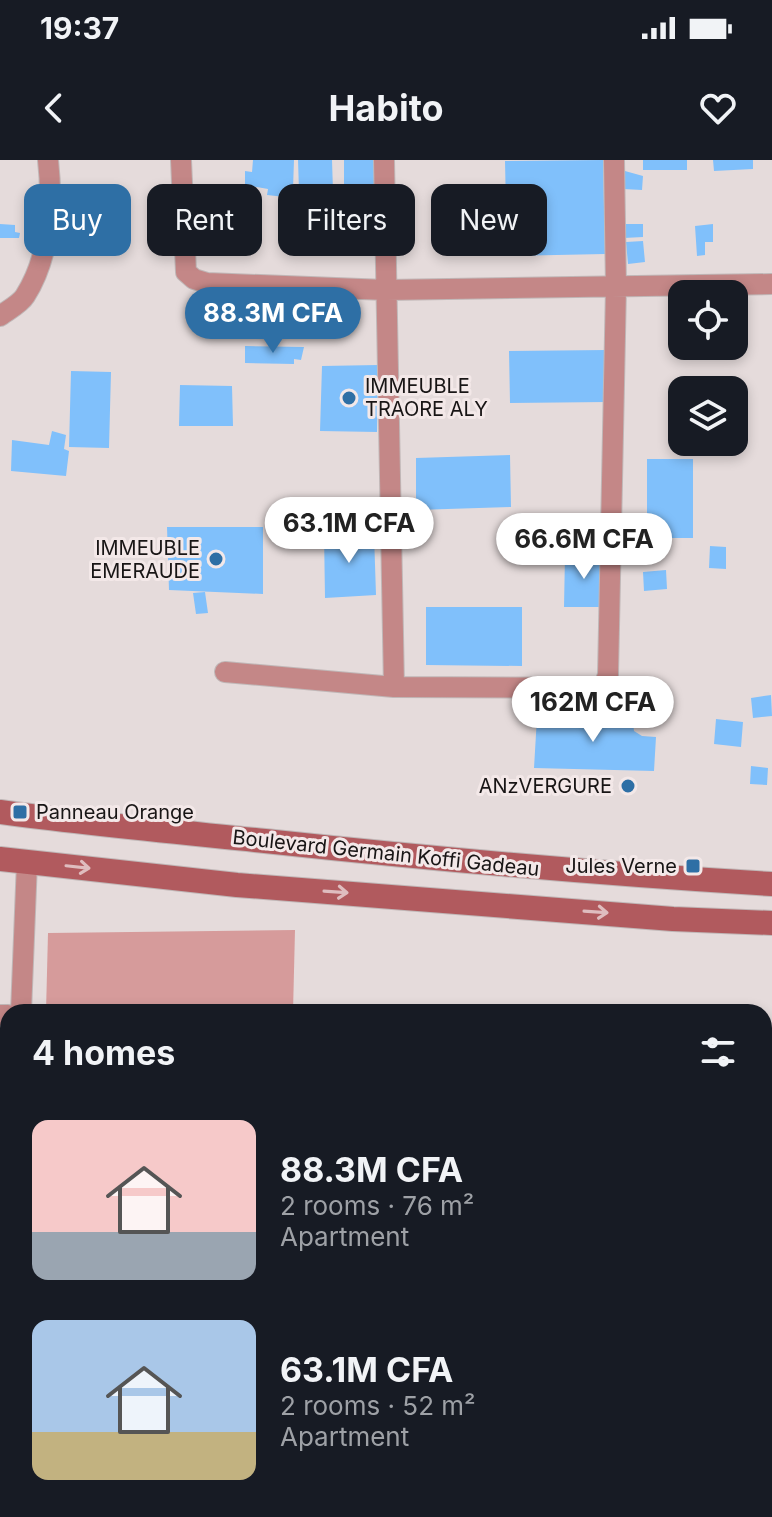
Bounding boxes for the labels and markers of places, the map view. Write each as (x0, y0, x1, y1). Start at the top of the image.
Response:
pin: 88.3M CFA (181, 287, 365, 355)
place label: IMMEUBLE TRAORE ALY (365, 374, 488, 421)
marker: IMMEUBLE TRAORE ALY (340, 389, 358, 407)
pin: 63.1M CFA (257, 497, 441, 565)
pin: 66.6M CFA (492, 513, 676, 581)
place label: IMMEUBLE EMERAUDE (90, 536, 200, 583)
marker: IMMEUBLE EMERAUDE (207, 550, 225, 568)
pin: 162M CFA (510, 676, 676, 744)
place label: ANzVERGURE (479, 774, 612, 798)
marker: ANzVERGURE (619, 777, 637, 795)
place label: Panneau Orange (36, 800, 194, 824)
marker: Panneau Orange (11, 803, 29, 821)
place label: Jules Verne (565, 854, 677, 878)
marker: Jules Verne (684, 857, 702, 875)

